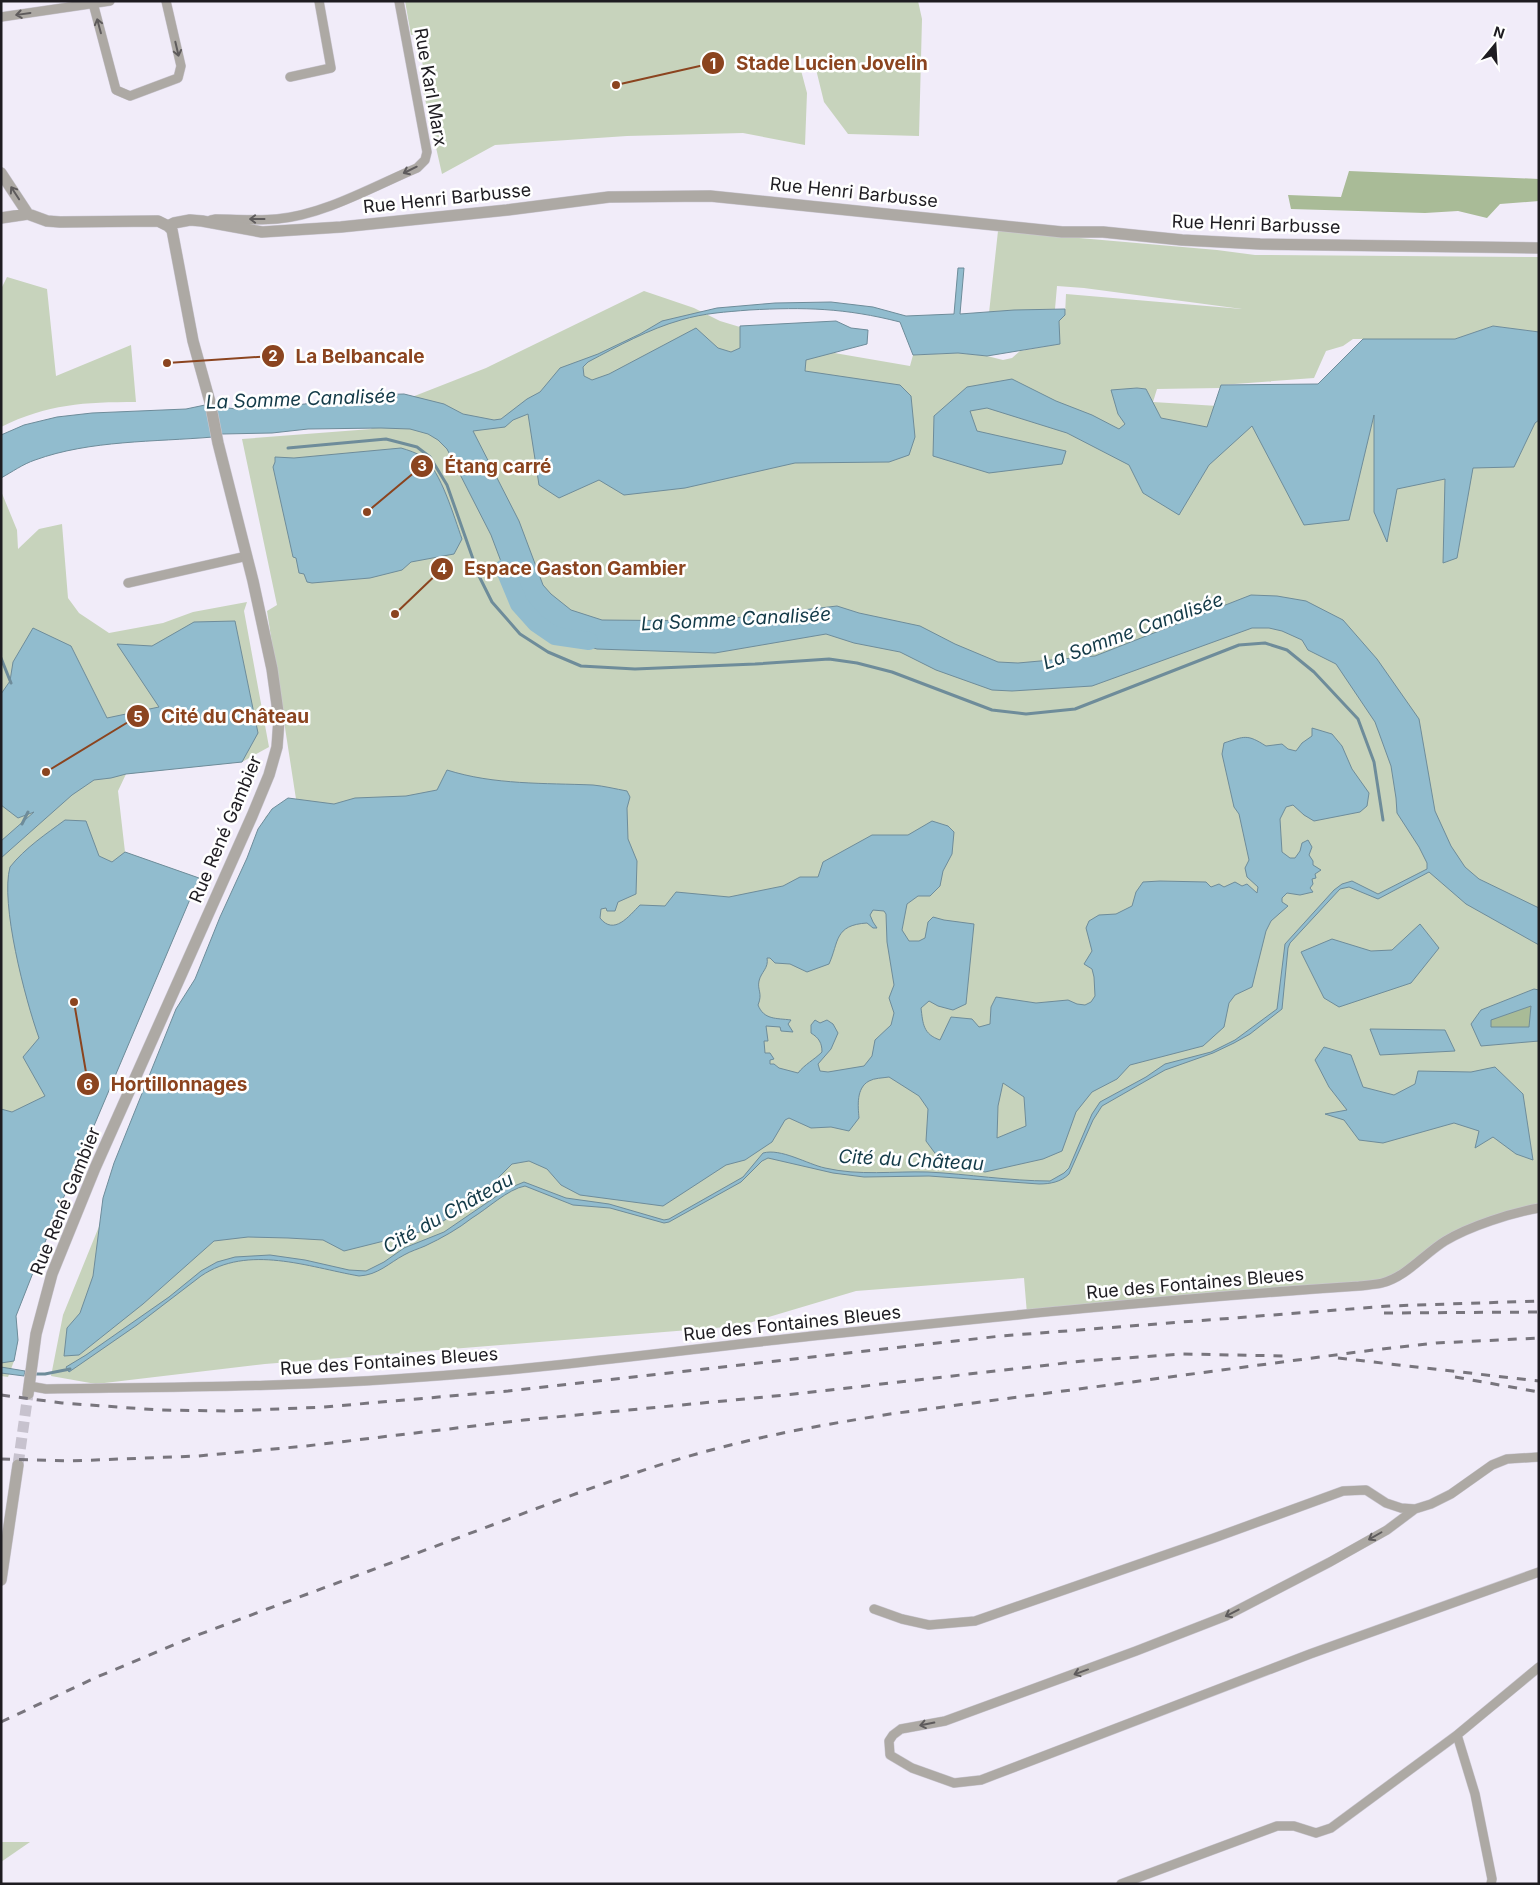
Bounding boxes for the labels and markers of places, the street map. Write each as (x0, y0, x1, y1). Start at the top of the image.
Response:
callout: Stade Lucien Jovelin (701, 46, 938, 80)
callout: La Belbancale (260, 339, 434, 373)
callout: Étang carré (409, 449, 561, 483)
callout: Espace Gaston Gambier (429, 552, 696, 586)
callout: Cité du Château (126, 699, 319, 733)
callout: Hortillonnages (75, 1067, 257, 1101)

